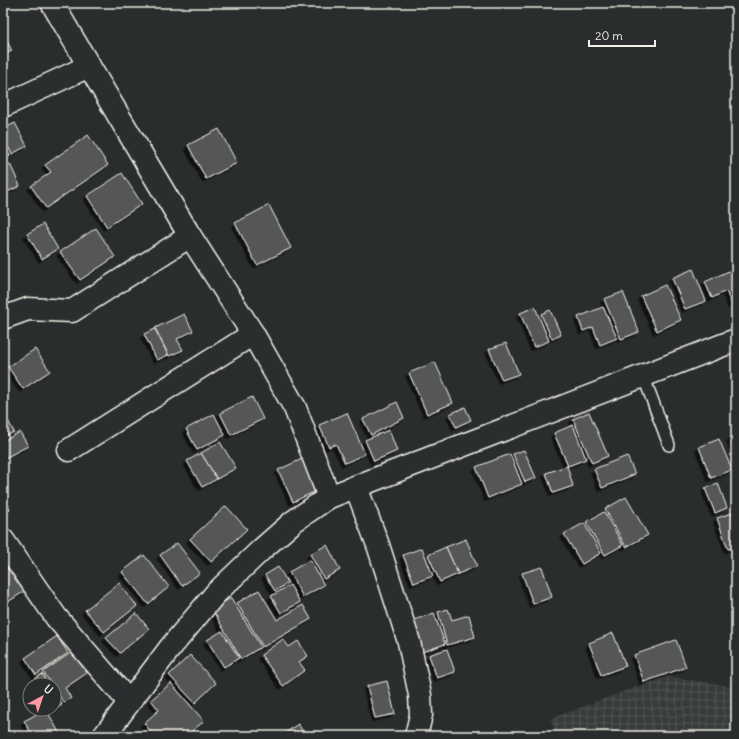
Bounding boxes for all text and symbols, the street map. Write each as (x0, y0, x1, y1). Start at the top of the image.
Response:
scale bar (589, 22, 655, 48)
text: 20 m (595, 28, 623, 43)
north arrow (22, 677, 62, 717)
text: U (41, 682, 56, 697)

